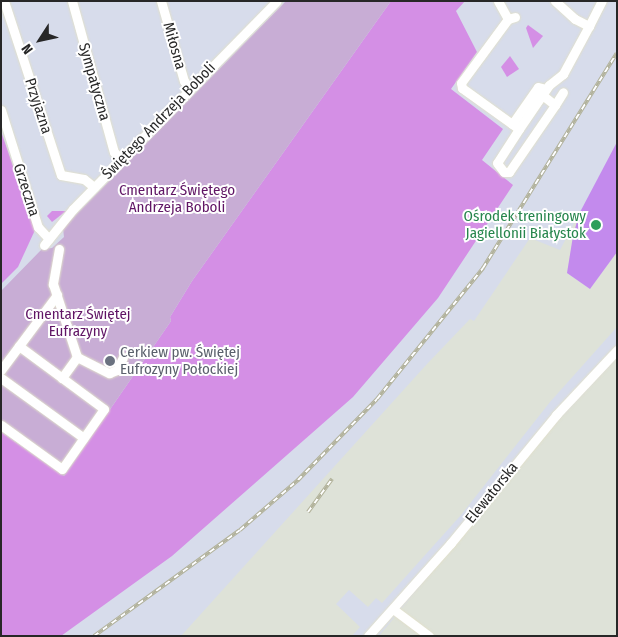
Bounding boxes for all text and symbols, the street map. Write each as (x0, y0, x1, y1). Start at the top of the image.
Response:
north arrow (15, 15, 65, 65)
street label: Miłosna (159, 20, 189, 72)
text: N (18, 41, 37, 57)
street label: Sympatyczna (74, 41, 114, 123)
street label: Świętego Andrzeja Boboli (99, 59, 219, 183)
street label: Przyjazna (21, 76, 55, 136)
street label: Grzeczna (9, 161, 43, 219)
park label: Cmentarz Świętego Andrzeja Boboli (119, 181, 235, 216)
place label: Ośrodek treningowy Jagiellonii Białystok (464, 207, 586, 242)
marker: Ośrodek treningowy Jagiellonii Białystok (590, 219, 602, 231)
park label: Cmentarz Świętej Eufrazyny (25, 305, 131, 340)
place label: Cerkiew pw. Świętej Eufrozyny Połockiej (120, 343, 240, 378)
marker: Cerkiew pw. Świętej Eufrozyny Połockiej (104, 355, 116, 367)
street label: Elewatorska (462, 459, 522, 527)

